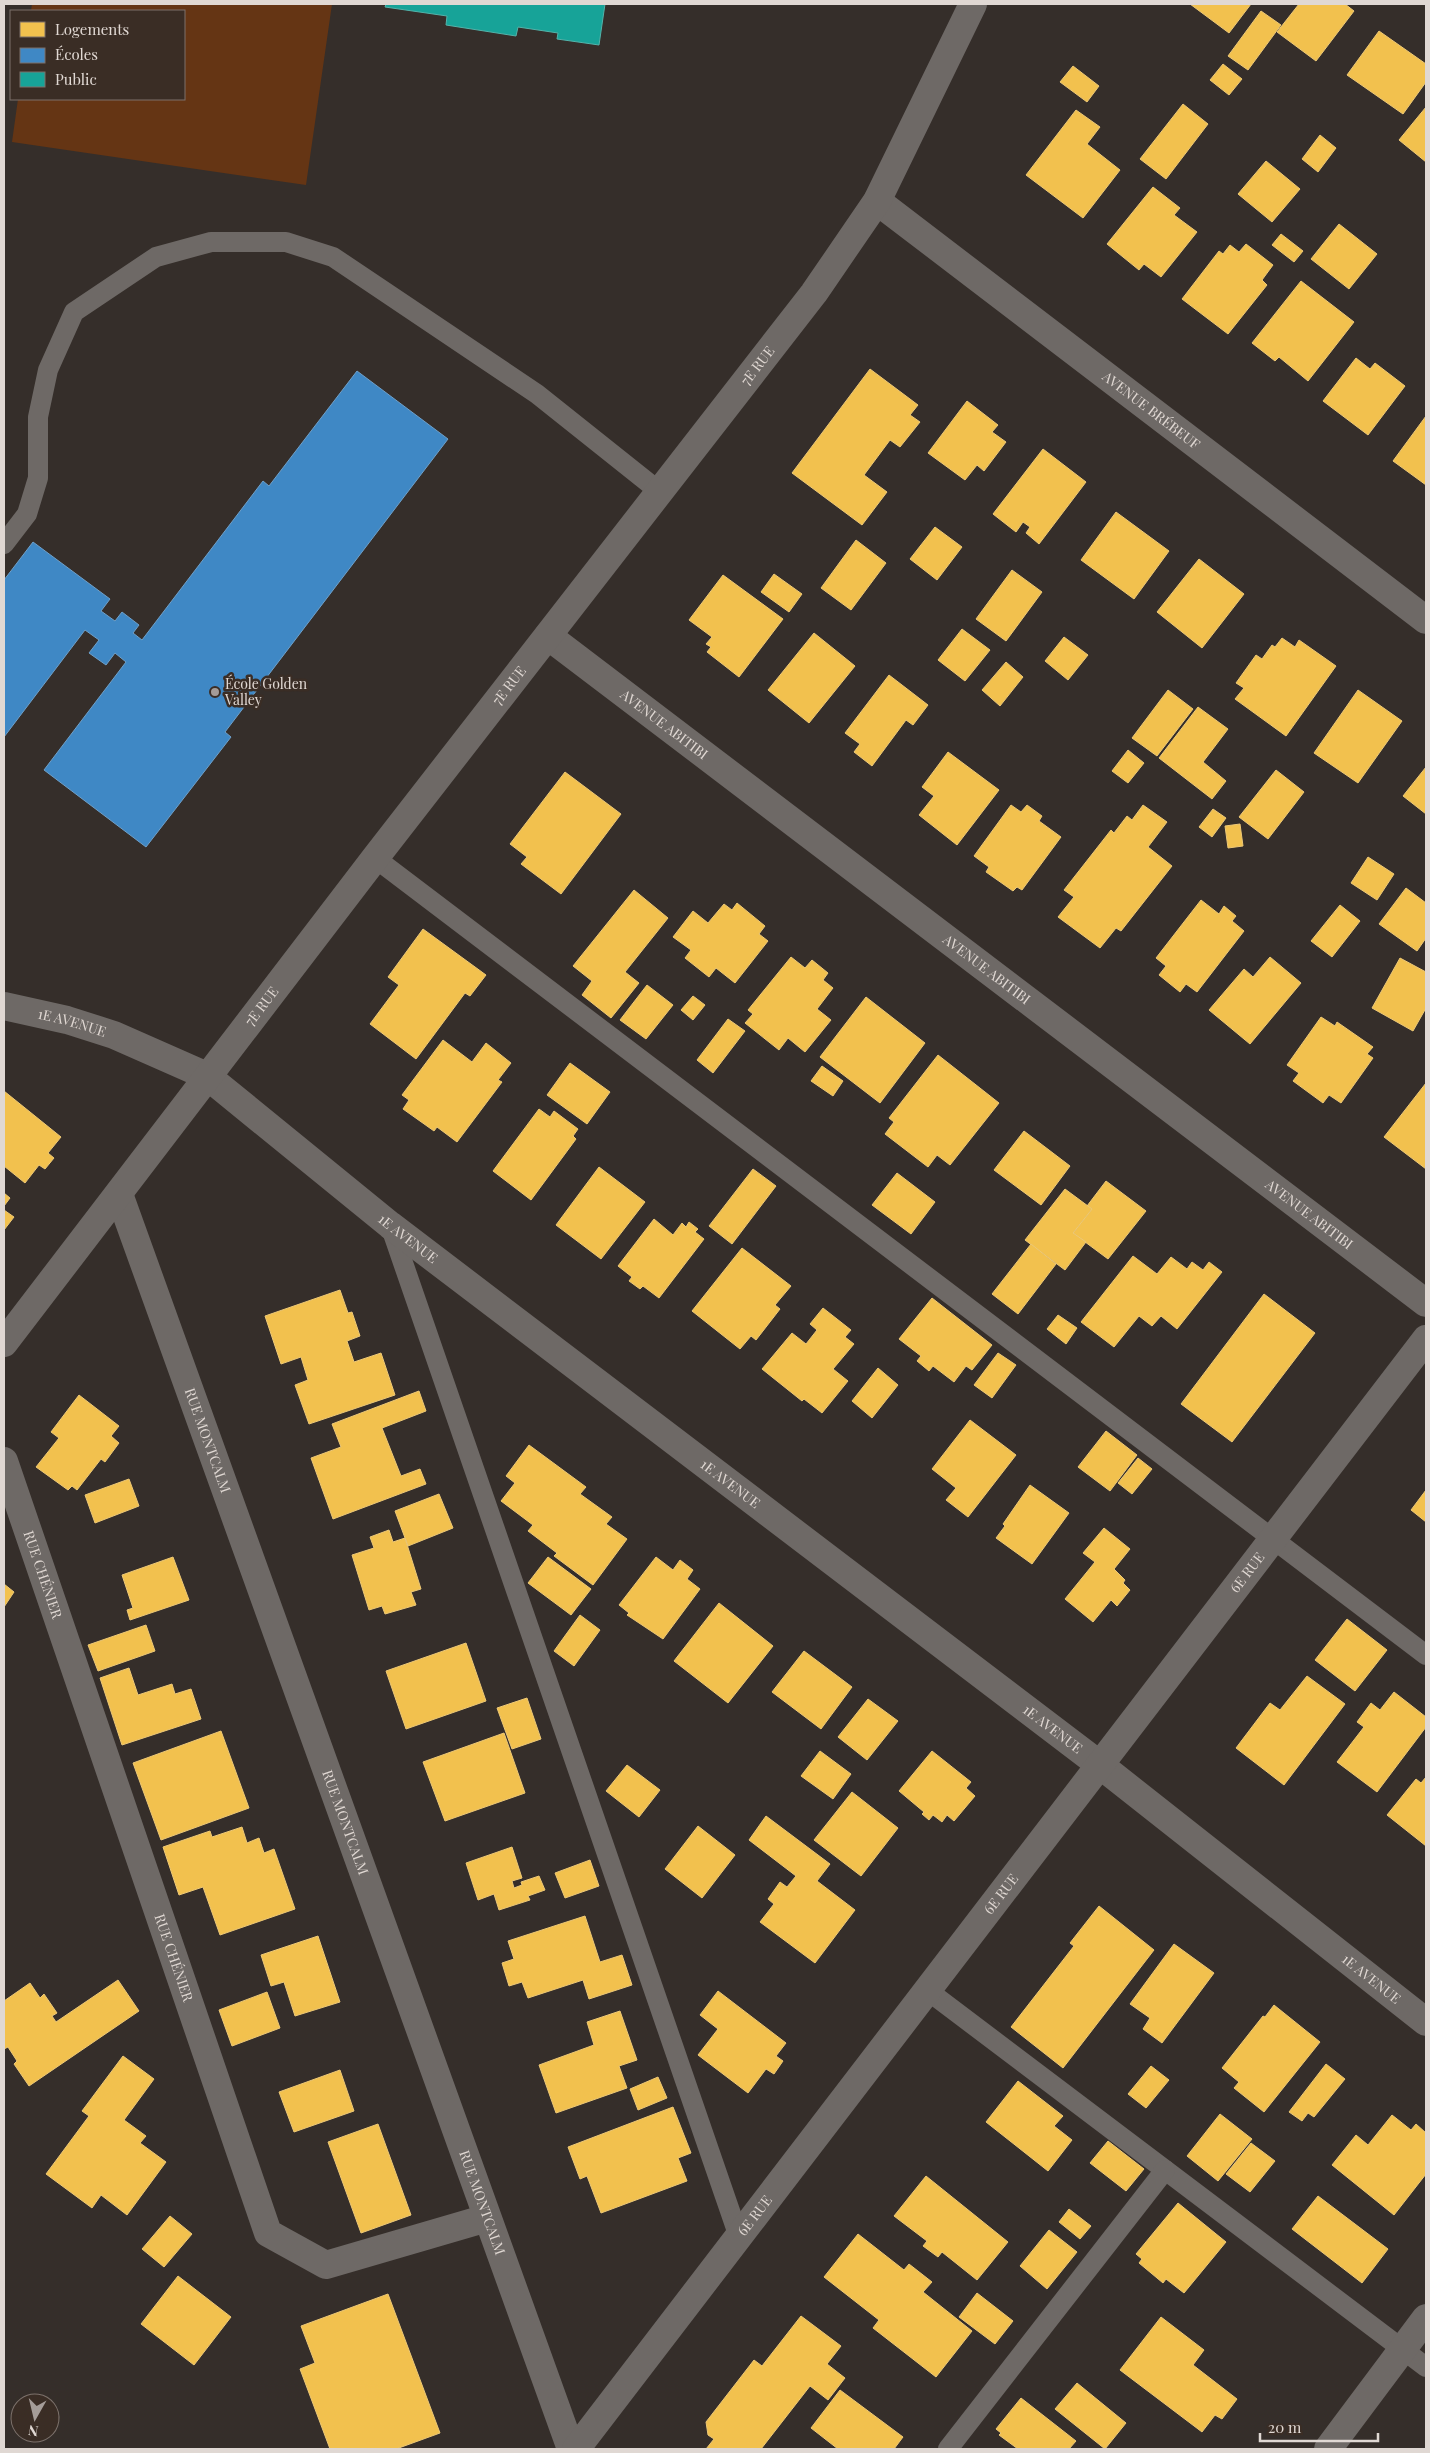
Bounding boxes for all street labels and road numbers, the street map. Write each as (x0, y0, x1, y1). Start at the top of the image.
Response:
street label: 7E RUE (736, 342, 778, 389)
street label: AVENUE BRÉBEUF (1098, 366, 1204, 453)
street label: 7E RUE (487, 662, 530, 709)
street label: AVENUE ABITIBI (616, 684, 712, 763)
street label: AVENUE ABITIBI (939, 929, 1035, 1008)
street label: 7E RUE (240, 982, 282, 1029)
street label: 1E AVENUE (36, 1004, 109, 1041)
street label: AVENUE ABITIBI (1261, 1174, 1357, 1253)
street label: 1E AVENUE (375, 1209, 442, 1267)
street label: RUE MONTCALM (181, 1385, 236, 1495)
street label: 1E AVENUE (697, 1455, 764, 1512)
street label: RUE CHÉNIER (19, 1528, 67, 1622)
street label: 6E RUE (1225, 1548, 1268, 1596)
street label: 1E AVENUE (1019, 1700, 1087, 1757)
street label: RUE MONTCALM (318, 1767, 373, 1877)
street label: 6E RUE (979, 1870, 1022, 1918)
street label: RUE CHÉNIER (151, 1911, 198, 2005)
street label: 1E AVENUE (1338, 1949, 1405, 2008)
street label: RUE MONTCALM (455, 2147, 510, 2257)
street label: 6E RUE (733, 2191, 776, 2239)

